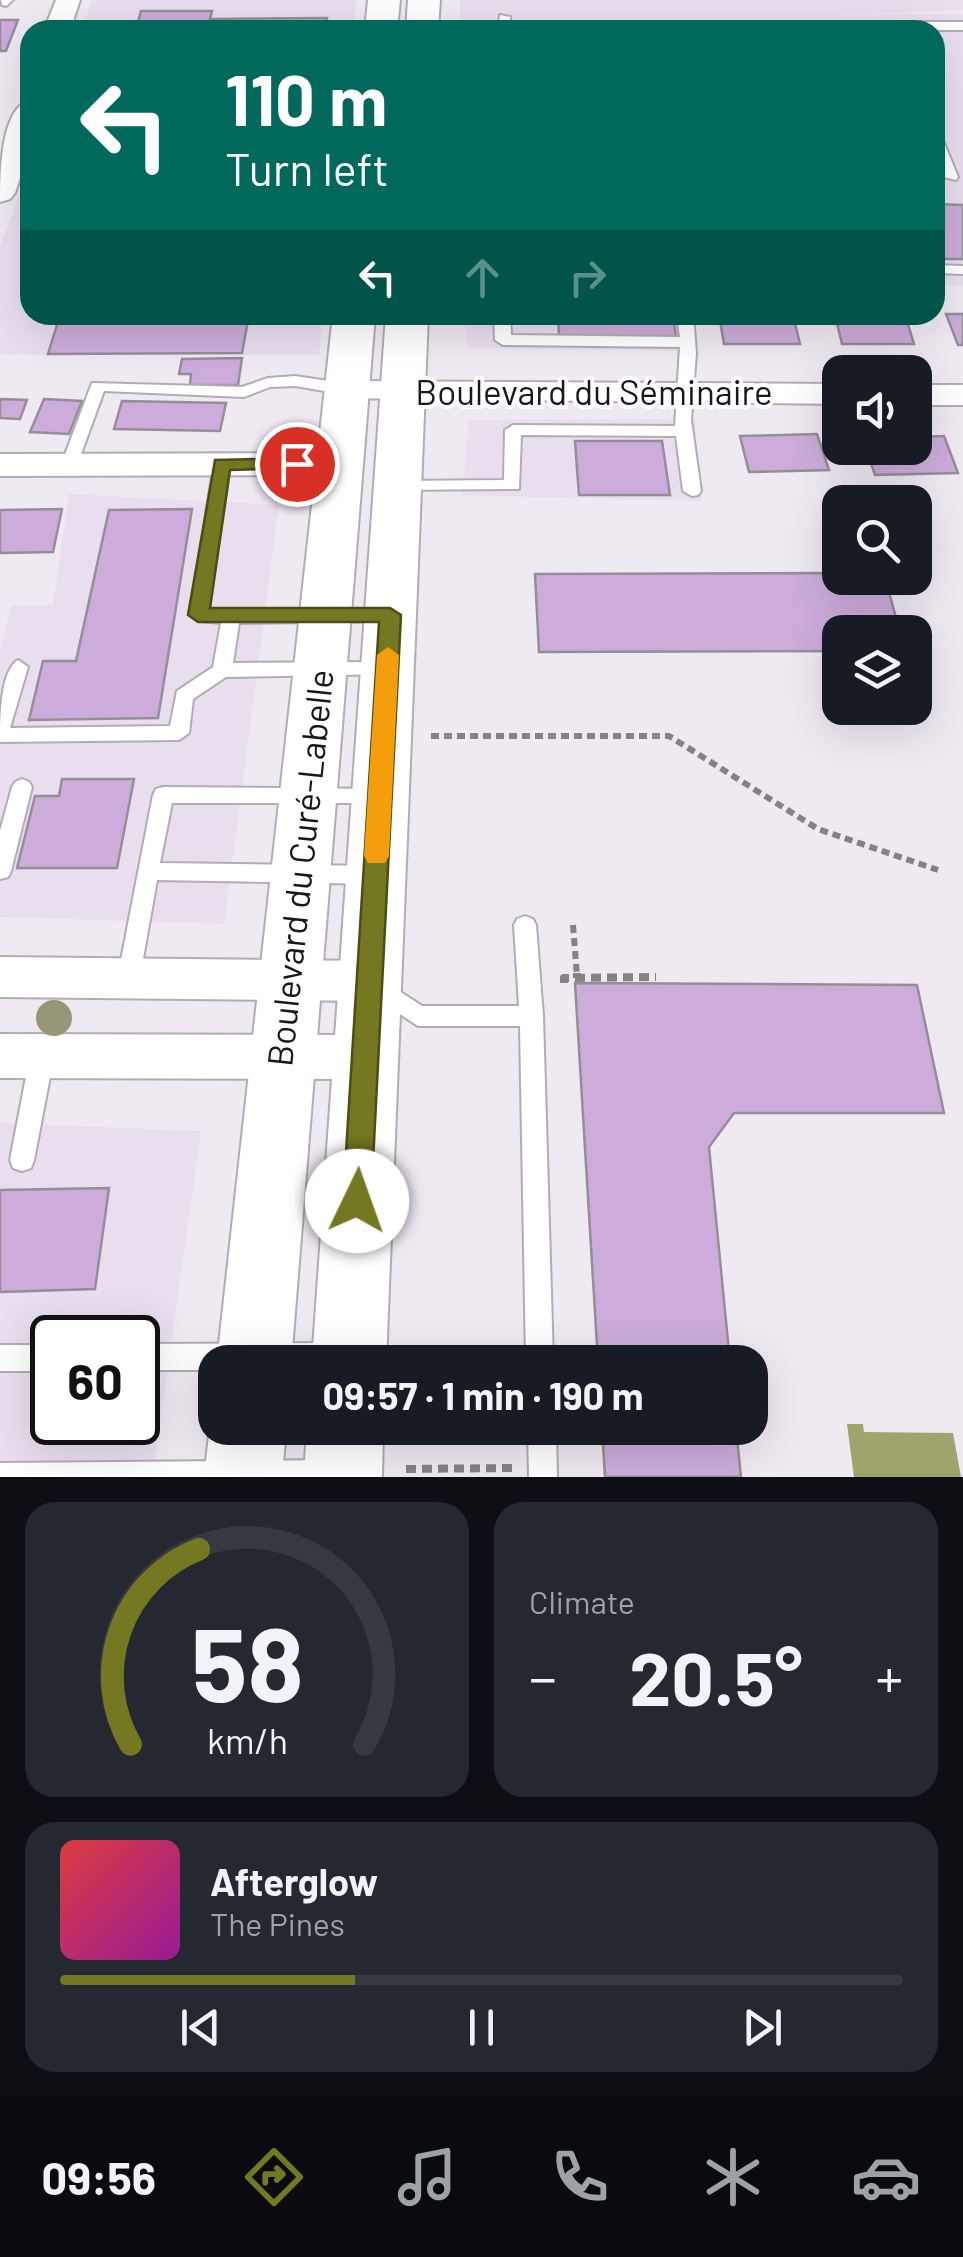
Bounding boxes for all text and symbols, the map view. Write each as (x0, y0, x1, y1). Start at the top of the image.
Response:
text: 110 m (225, 56, 387, 140)
icon: left (60, 60, 190, 190)
text: Turn left (225, 141, 389, 195)
icon: left (350, 250, 405, 305)
icon: ahead (455, 250, 510, 305)
icon: right (560, 250, 615, 305)
map controls (822, 355, 932, 725)
button: sound (822, 355, 932, 465)
street label: Boulevard du Séminaire (415, 370, 773, 412)
pin (255, 422, 340, 507)
icon: arrive (270, 437, 325, 492)
button: search (822, 485, 932, 595)
button: layers (822, 615, 932, 725)
street label: Boulevard du Curé-Labelle (257, 667, 341, 1068)
position arrow (305, 1149, 409, 1253)
speed limit sign: 60 (30, 1315, 160, 1445)
text: 09:57 · 1 min · 190 m (322, 1372, 644, 1418)
text: Climate (529, 1582, 635, 1620)
text: 58 (191, 1598, 303, 1723)
text: 20.5° (629, 1631, 803, 1721)
text: − (529, 1643, 557, 1709)
text: + (875, 1643, 903, 1709)
text: km/h (207, 1718, 287, 1761)
text: Afterglow (210, 1858, 378, 1904)
text: The Pines (210, 1904, 345, 1942)
icon: previous (173, 2000, 228, 2055)
icon: pause (454, 2000, 509, 2055)
icon: next (735, 2000, 790, 2055)
icon: directions (239, 2142, 309, 2212)
icon: music (392, 2142, 462, 2212)
icon: phone (545, 2142, 615, 2212)
icon: climate (698, 2142, 768, 2212)
icon: car (851, 2142, 921, 2212)
text: 09:56 (42, 2150, 156, 2204)

